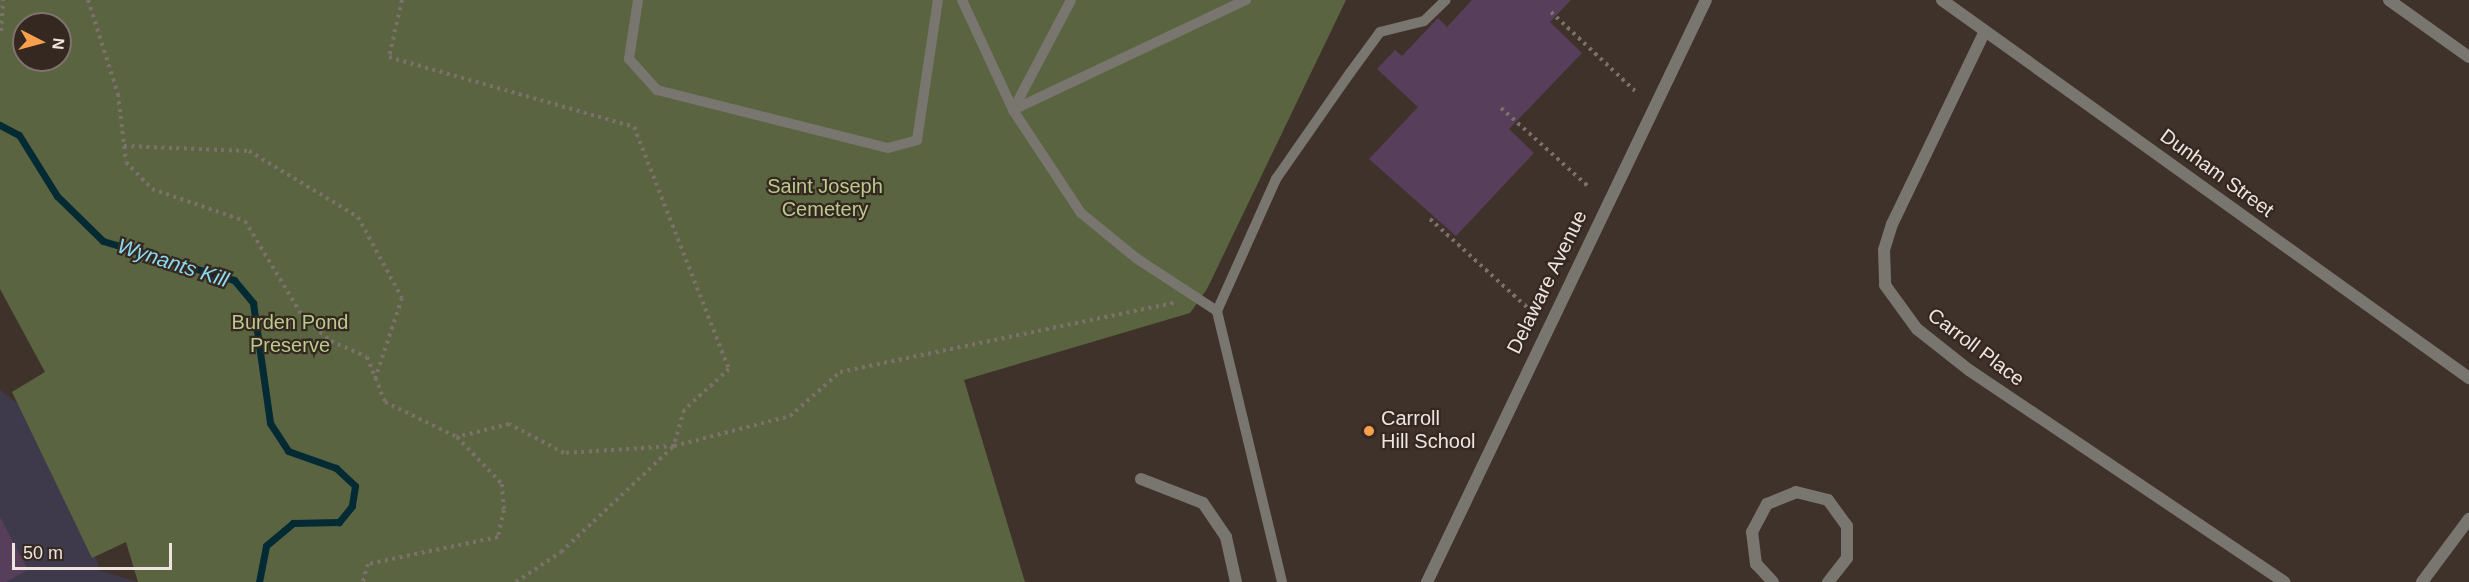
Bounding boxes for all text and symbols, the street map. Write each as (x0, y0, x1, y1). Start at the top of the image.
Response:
north arrow (12, 12, 72, 72)
text: N (49, 37, 67, 50)
street label: Dunham Street (2156, 124, 2278, 222)
park label: Saint Joseph Cemetery (767, 175, 883, 222)
street label: Delaware Avenue (1502, 206, 1592, 358)
water label: Wynants Kill (114, 233, 232, 293)
street label: Carroll Place (1923, 303, 2029, 391)
park label: Burden Pond Preserve (232, 310, 348, 357)
place label: Carroll Hill School (1381, 407, 1475, 454)
marker: Carroll Hill School (1362, 424, 1376, 438)
scale bar (15, 531, 176, 569)
text: 50 m (23, 543, 63, 563)

